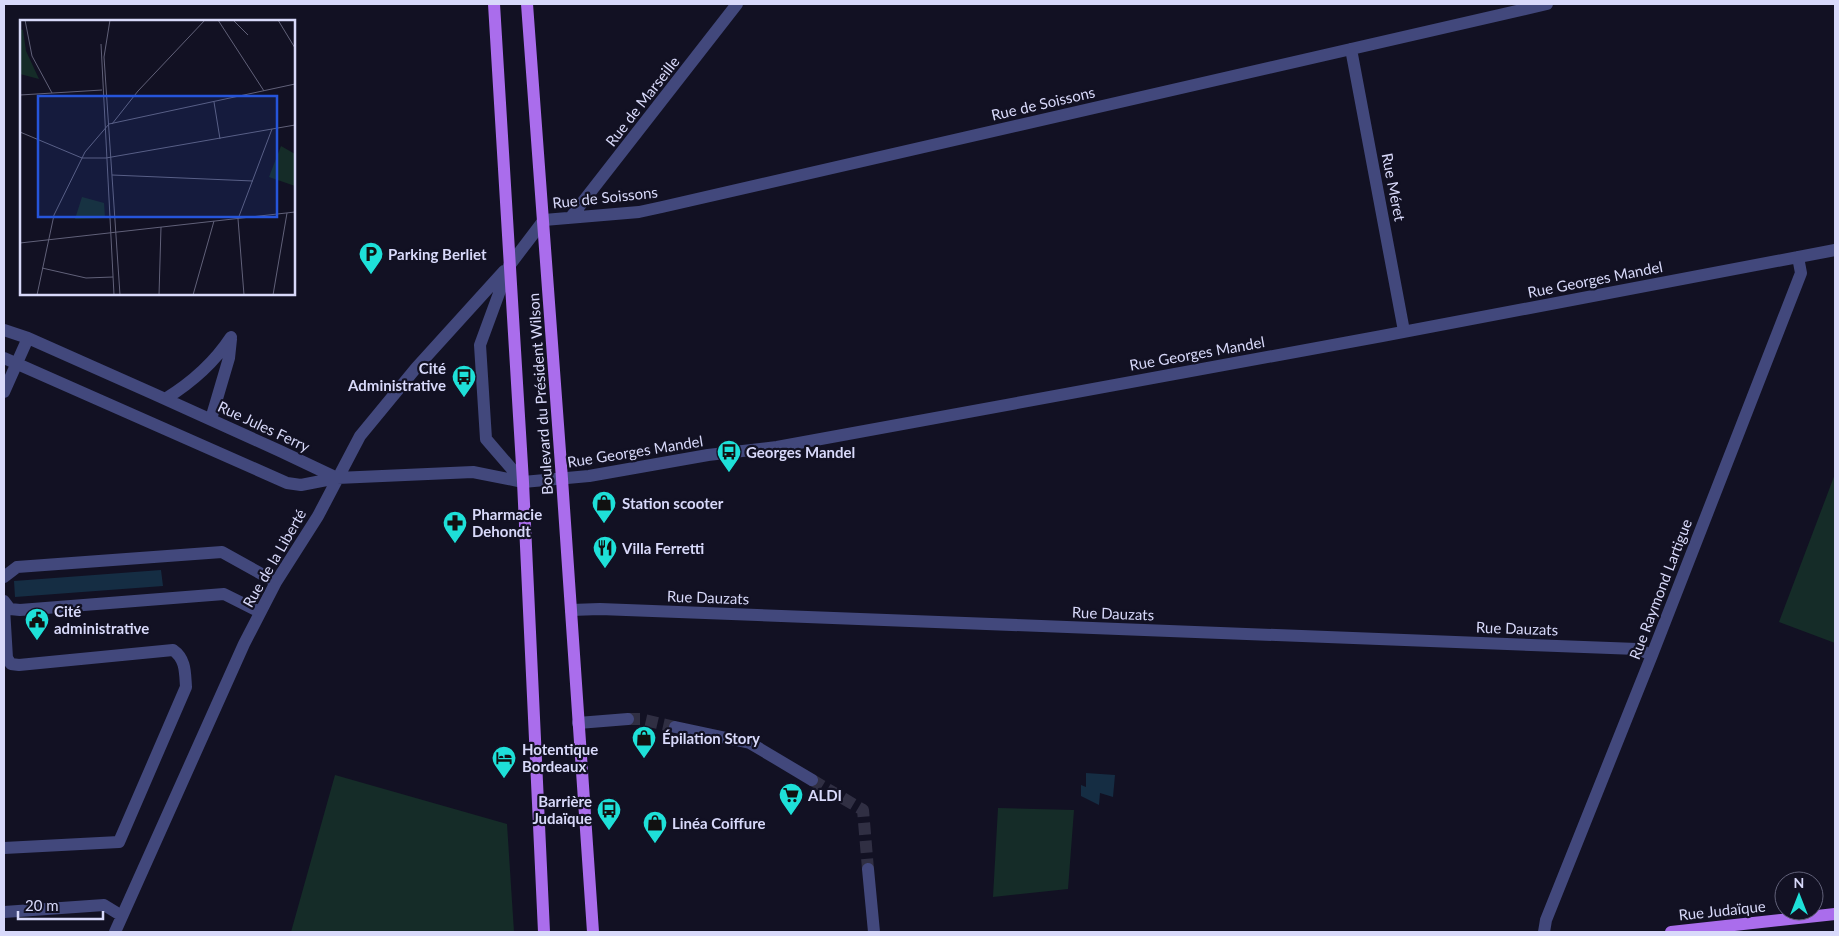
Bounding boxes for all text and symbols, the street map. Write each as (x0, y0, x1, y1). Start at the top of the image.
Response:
inset map (20, 20, 295, 295)
street label: Rue de Marseille (601, 52, 683, 149)
street label: Rue de Soissons (989, 82, 1097, 124)
street label: Rue Méret (1379, 151, 1410, 223)
street label: Rue de Soissons (551, 183, 659, 211)
parking icon: Parking Berliet (358, 241, 384, 275)
place label: Parking Berliet (388, 245, 487, 263)
street label: Rue Georges Mandel (1526, 257, 1664, 301)
street label: Boulevard du Président Wilson (524, 292, 556, 496)
street label: Rue Georges Mandel (1128, 332, 1266, 374)
place label: Cité Administrative (347, 359, 446, 394)
bus stop icon: Cité Administrative (451, 364, 477, 398)
street label: Rue Jules Ferry (215, 397, 313, 455)
street label: Rue Georges Mandel (566, 431, 704, 471)
bus stop icon: Georges Mandel (716, 439, 742, 473)
place label: Georges Mandel (746, 443, 855, 461)
shop icon: Station scooter (591, 490, 617, 524)
place label: Station scooter (622, 494, 724, 512)
place label: Pharmacie Dehondt (472, 505, 542, 540)
street label: Rue de la Liberté (239, 506, 309, 610)
pharmacy icon: Pharmacie Dehondt (442, 510, 468, 544)
street label: Rue Raymond Lartigue (1625, 516, 1695, 662)
restaurant icon: Villa Ferretti (592, 535, 618, 569)
place label: Villa Ferretti (621, 539, 704, 557)
street label: Rue Dauzats (667, 587, 749, 607)
place label: Cité administrative (54, 602, 149, 637)
street label: Rue Dauzats (1072, 603, 1154, 623)
public building icon: Cité administrative (24, 607, 50, 641)
street label: Rue Dauzats (1476, 618, 1558, 638)
shop icon: Épilation Story (631, 725, 657, 759)
place label: Épilation Story (662, 729, 760, 747)
place label: Hotentique Bordeaux (522, 740, 598, 775)
hotel icon: Hotentique Bordeaux (491, 745, 517, 779)
supermarket icon: ALDI (778, 782, 804, 816)
place label: ALDI (807, 786, 842, 804)
place label: Barrière Judaïque (532, 792, 592, 827)
bus stop icon: Barrière Judaïque (596, 797, 622, 831)
shop icon: Linéa Coiffure (642, 810, 668, 844)
place label: Linéa Coiffure (672, 814, 766, 832)
north arrow (1774, 871, 1824, 921)
text: N (1794, 874, 1804, 891)
scale bar (18, 888, 102, 920)
text: 20 m (25, 896, 59, 914)
street label: Rue Judaïque (1678, 896, 1766, 924)

